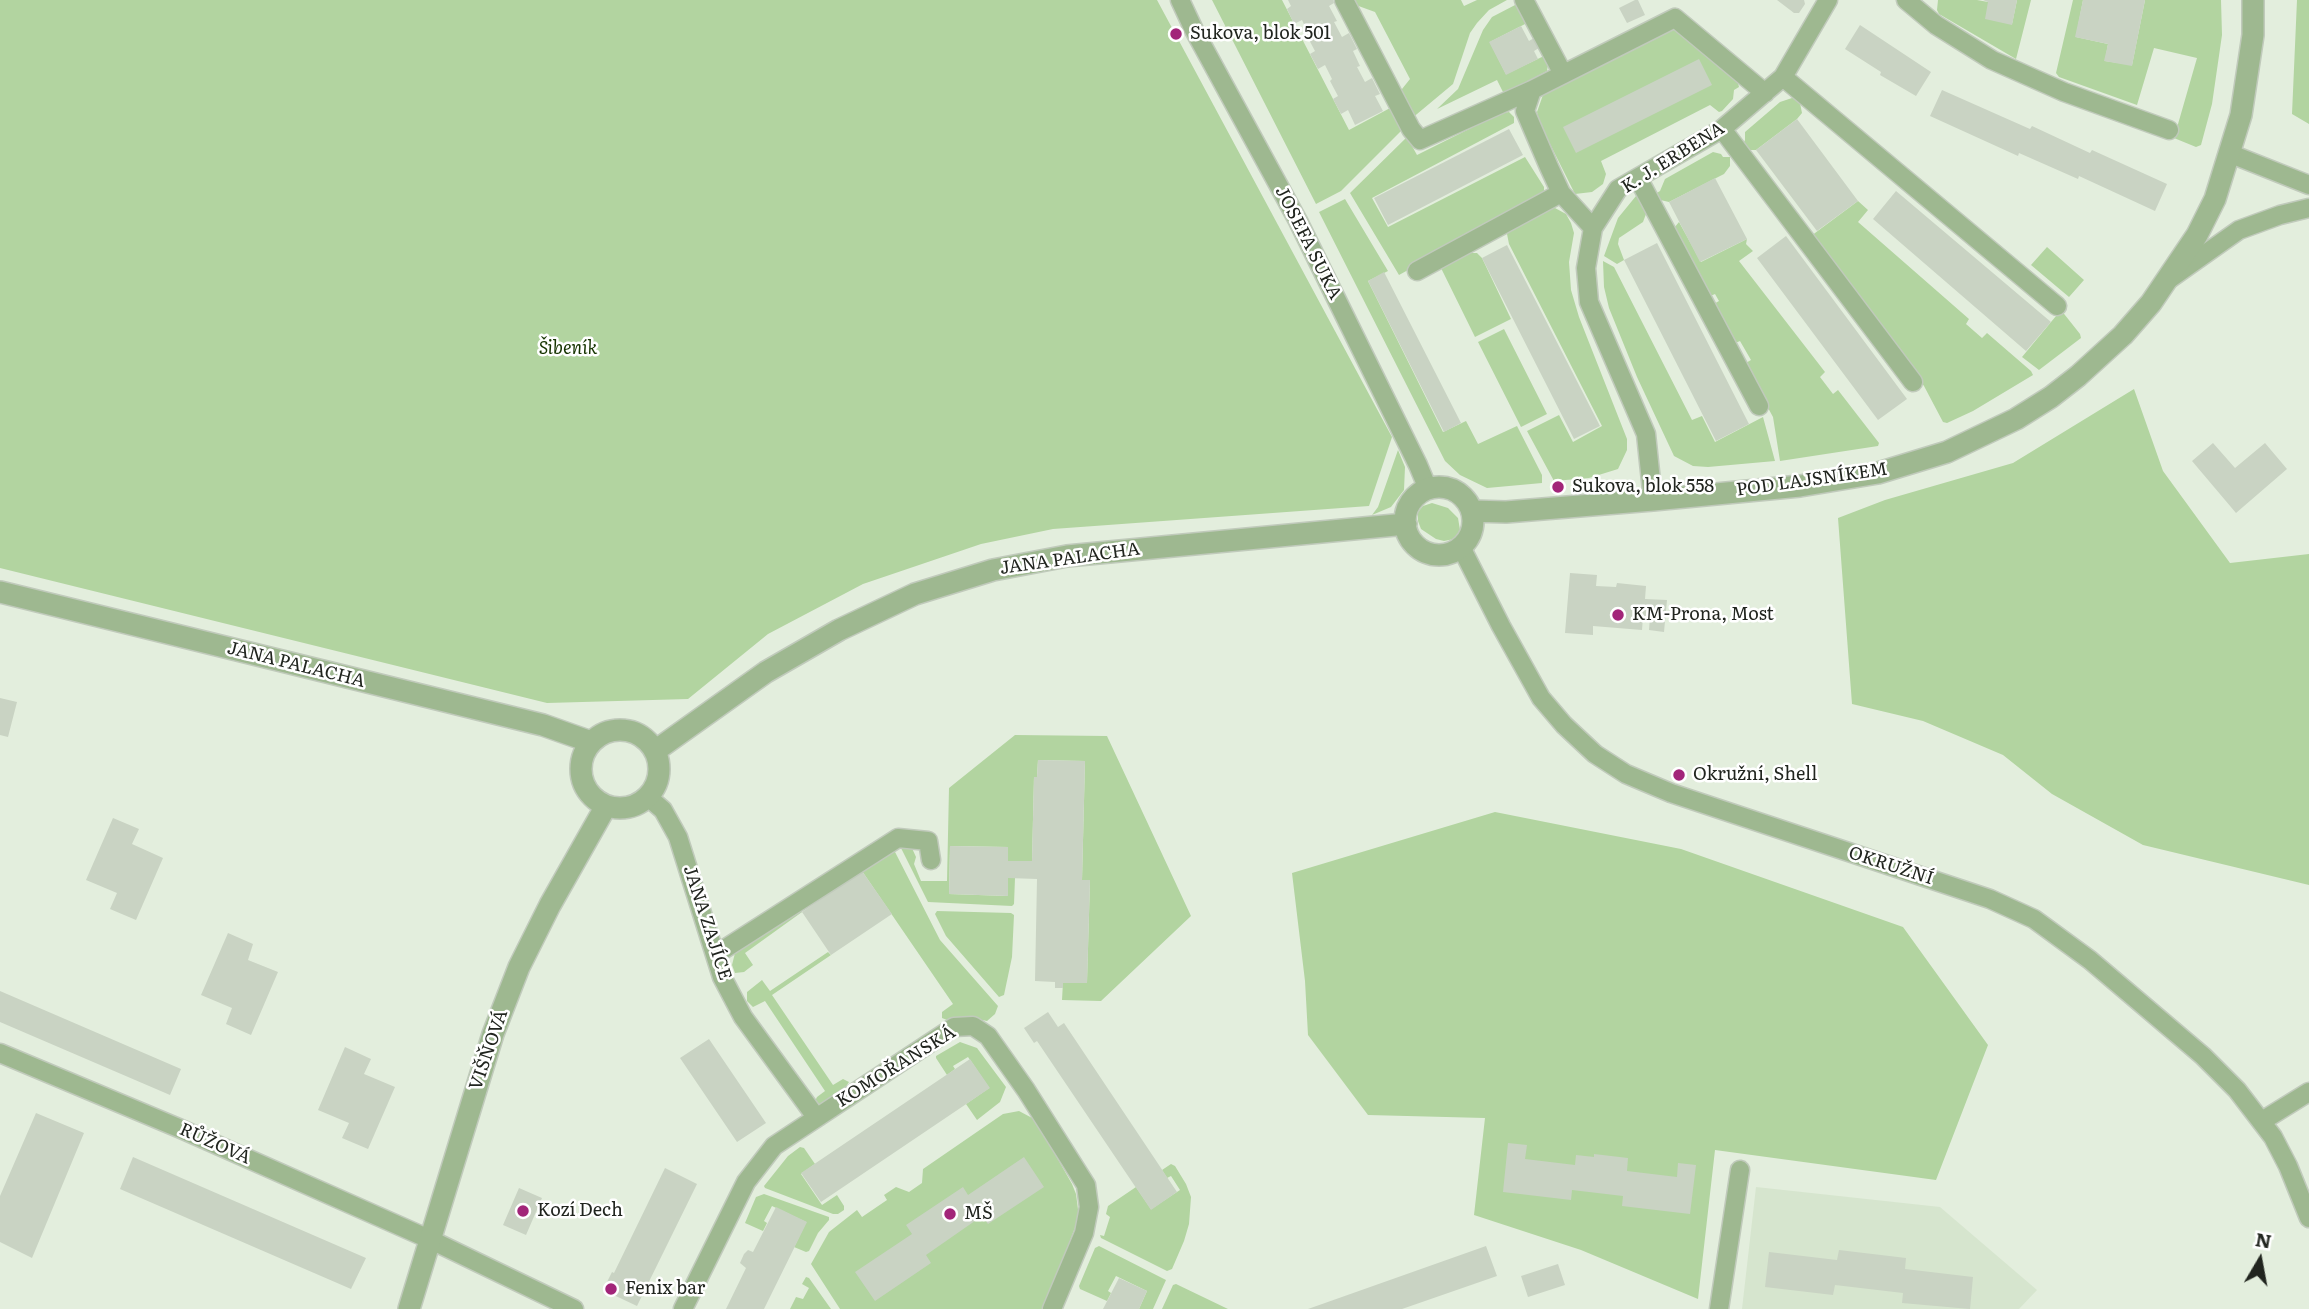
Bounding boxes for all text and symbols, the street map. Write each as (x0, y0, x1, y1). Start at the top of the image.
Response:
place label: Sukova, blok 501 (1190, 23, 1331, 45)
marker: Sukova, blok 501 (1168, 26, 1184, 42)
street label: K. J. ERBENA (1618, 118, 1728, 198)
street label: JOSEFA SUKA (1270, 183, 1346, 303)
park label: Šibeník (539, 338, 597, 360)
street label: POD LAJSNÍKEM (1735, 459, 1889, 501)
place label: Sukova, blok 558 (1572, 476, 1714, 498)
marker: Sukova, blok 558 (1550, 479, 1566, 495)
street label: JANA PALACHA (999, 538, 1141, 580)
place label: KM-Prona, Most (1632, 604, 1774, 626)
marker: KM-Prona, Most (1610, 607, 1626, 623)
street label: JANA PALACHA (225, 637, 367, 693)
place label: Okružní, Shell (1693, 764, 1817, 786)
marker: Okružní, Shell (1671, 767, 1687, 783)
street label: OKRUŽNÍ (1846, 842, 1936, 890)
street label: JANA ZAJÍCE (678, 863, 736, 983)
street label: VIŠŇOVÁ (465, 1007, 513, 1093)
street label: KOMOŘANSKÁ (832, 1022, 960, 1112)
street label: RŮŽOVÁ (176, 1119, 254, 1169)
place label: Kozí Dech (537, 1200, 623, 1222)
marker: Kozí Dech (515, 1203, 531, 1219)
place label: MŠ (964, 1203, 993, 1225)
marker: MŠ (942, 1206, 958, 1222)
text: N (2253, 1224, 2274, 1254)
north arrow (2225, 1225, 2295, 1295)
place label: Fenix bar (625, 1278, 705, 1300)
marker: Fenix bar (603, 1281, 619, 1297)

